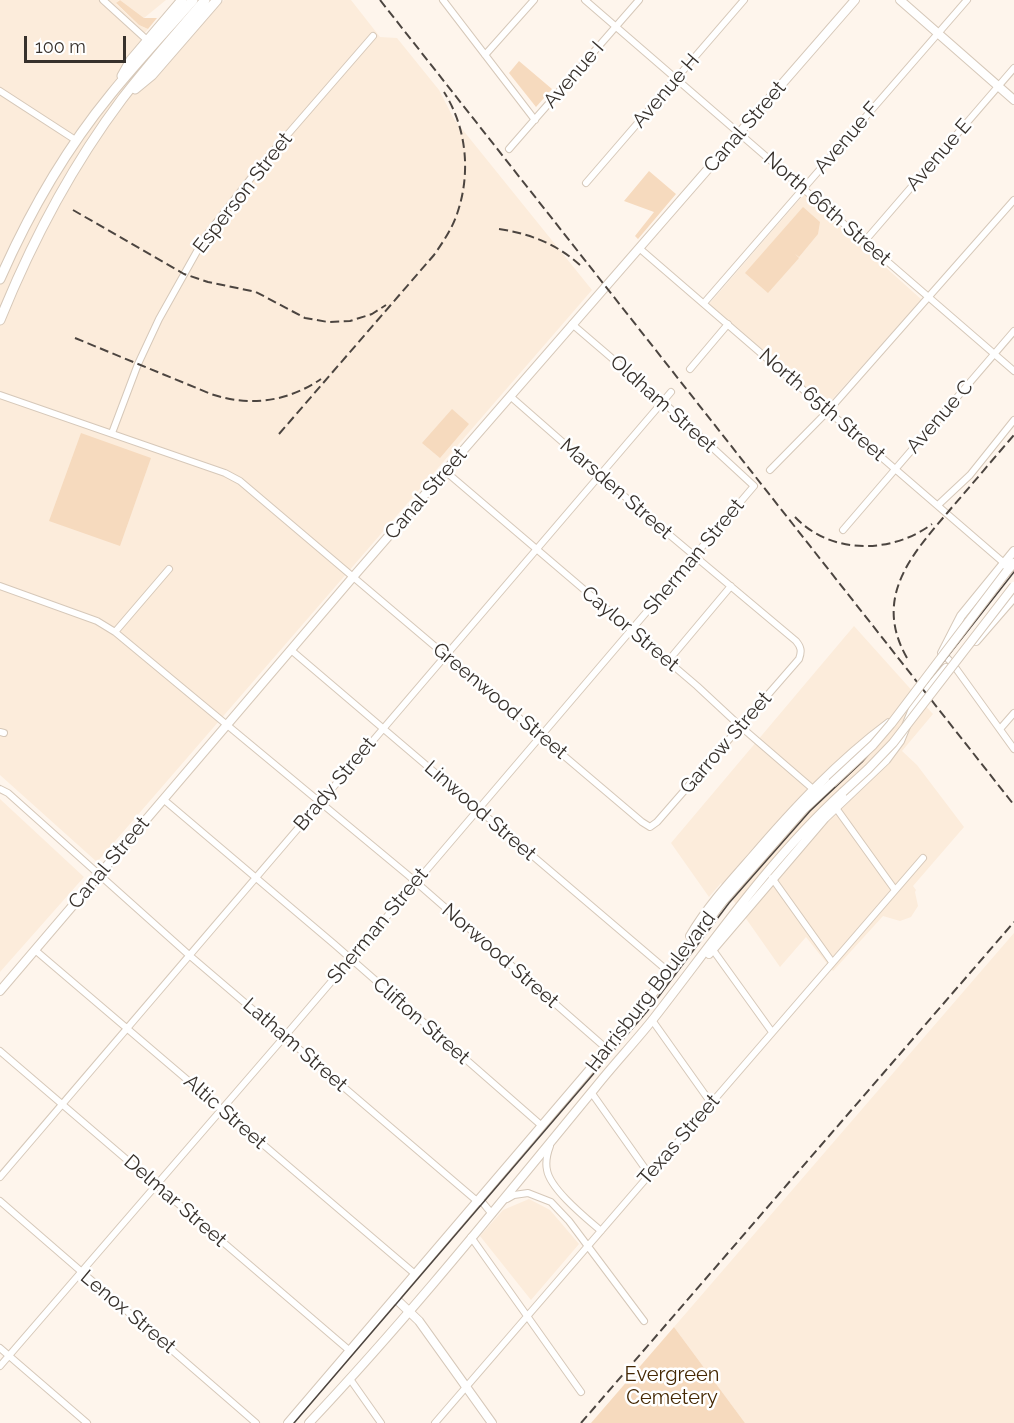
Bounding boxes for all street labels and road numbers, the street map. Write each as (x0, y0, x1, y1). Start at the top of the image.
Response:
street label: Avenue I (539, 37, 609, 113)
street label: Avenue H (627, 49, 705, 133)
street label: Canal Street (699, 76, 791, 178)
street label: Avenue F (809, 97, 885, 179)
street label: Avenue E (901, 114, 977, 196)
street label: Esperson Street (188, 128, 298, 258)
street label: North 66th Street (758, 147, 896, 271)
street label: North 65th Street (754, 344, 890, 466)
street label: Oldham Street (605, 350, 721, 458)
street label: Avenue C (902, 376, 978, 458)
street label: Marsden Street (555, 434, 677, 544)
street label: Canal Street (380, 443, 472, 545)
street label: Sherman Street (639, 494, 749, 620)
street label: Caylor Street (576, 581, 684, 677)
street label: Greenwood Street (428, 638, 572, 764)
street label: Garrow Street (675, 687, 777, 799)
street label: Brady Street (289, 732, 381, 836)
street label: Linwood Street (419, 756, 541, 866)
street label: Canal Street (63, 812, 155, 914)
street label: Sherman Street (323, 863, 433, 989)
street label: Norwood Street (437, 899, 563, 1013)
street label: Harrisburg Boulevard (581, 907, 721, 1077)
street label: Clifton Street (368, 972, 474, 1070)
street label: Latham Street (238, 993, 352, 1097)
street label: Altic Street (179, 1070, 271, 1154)
street label: Texas Street (633, 1090, 725, 1190)
street label: Delmar Street (119, 1150, 231, 1252)
street label: Lenox Street (76, 1265, 180, 1359)

